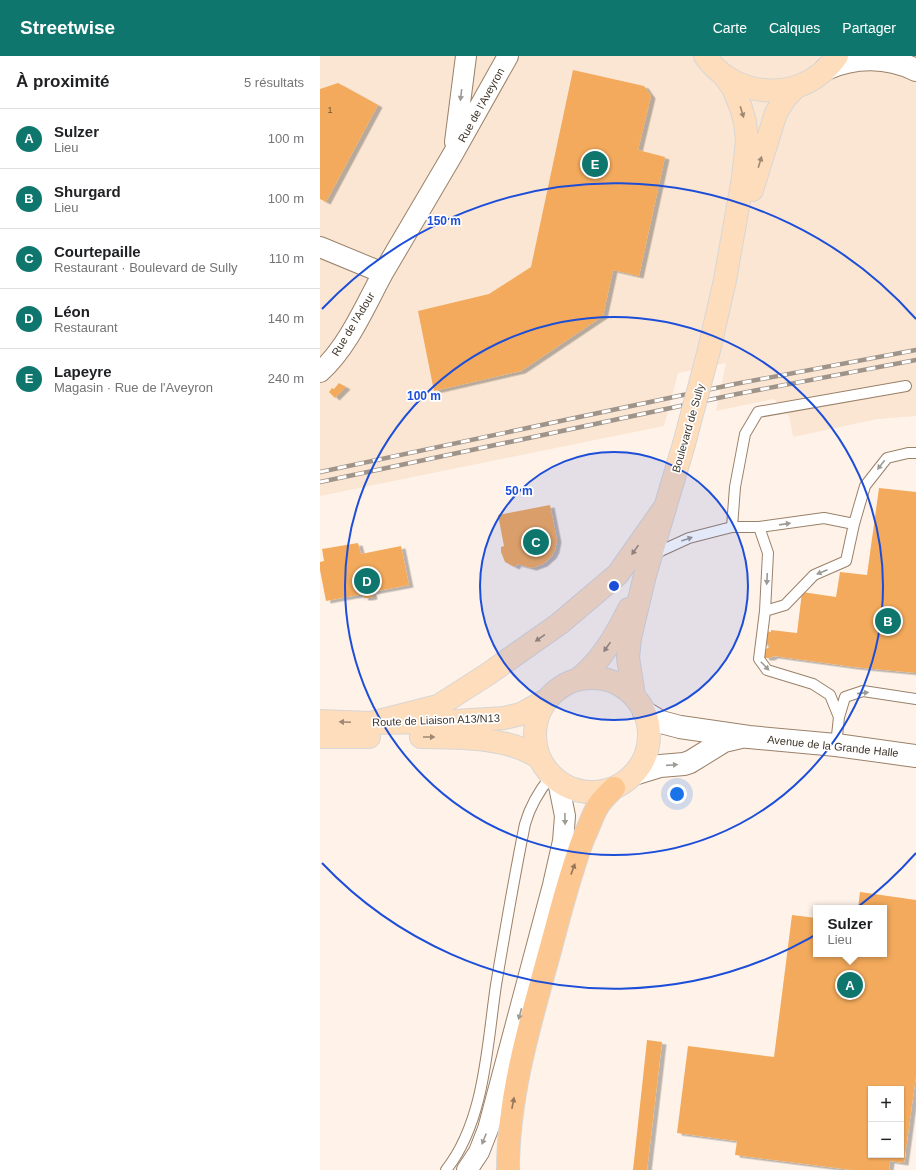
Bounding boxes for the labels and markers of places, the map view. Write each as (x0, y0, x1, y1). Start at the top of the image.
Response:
pin: E (582, 149, 608, 179)
pin: C (523, 527, 549, 557)
pin: D (354, 566, 380, 596)
centre of rings (607, 579, 621, 593)
pin: B (875, 606, 901, 636)
pin: A (837, 970, 863, 1000)

